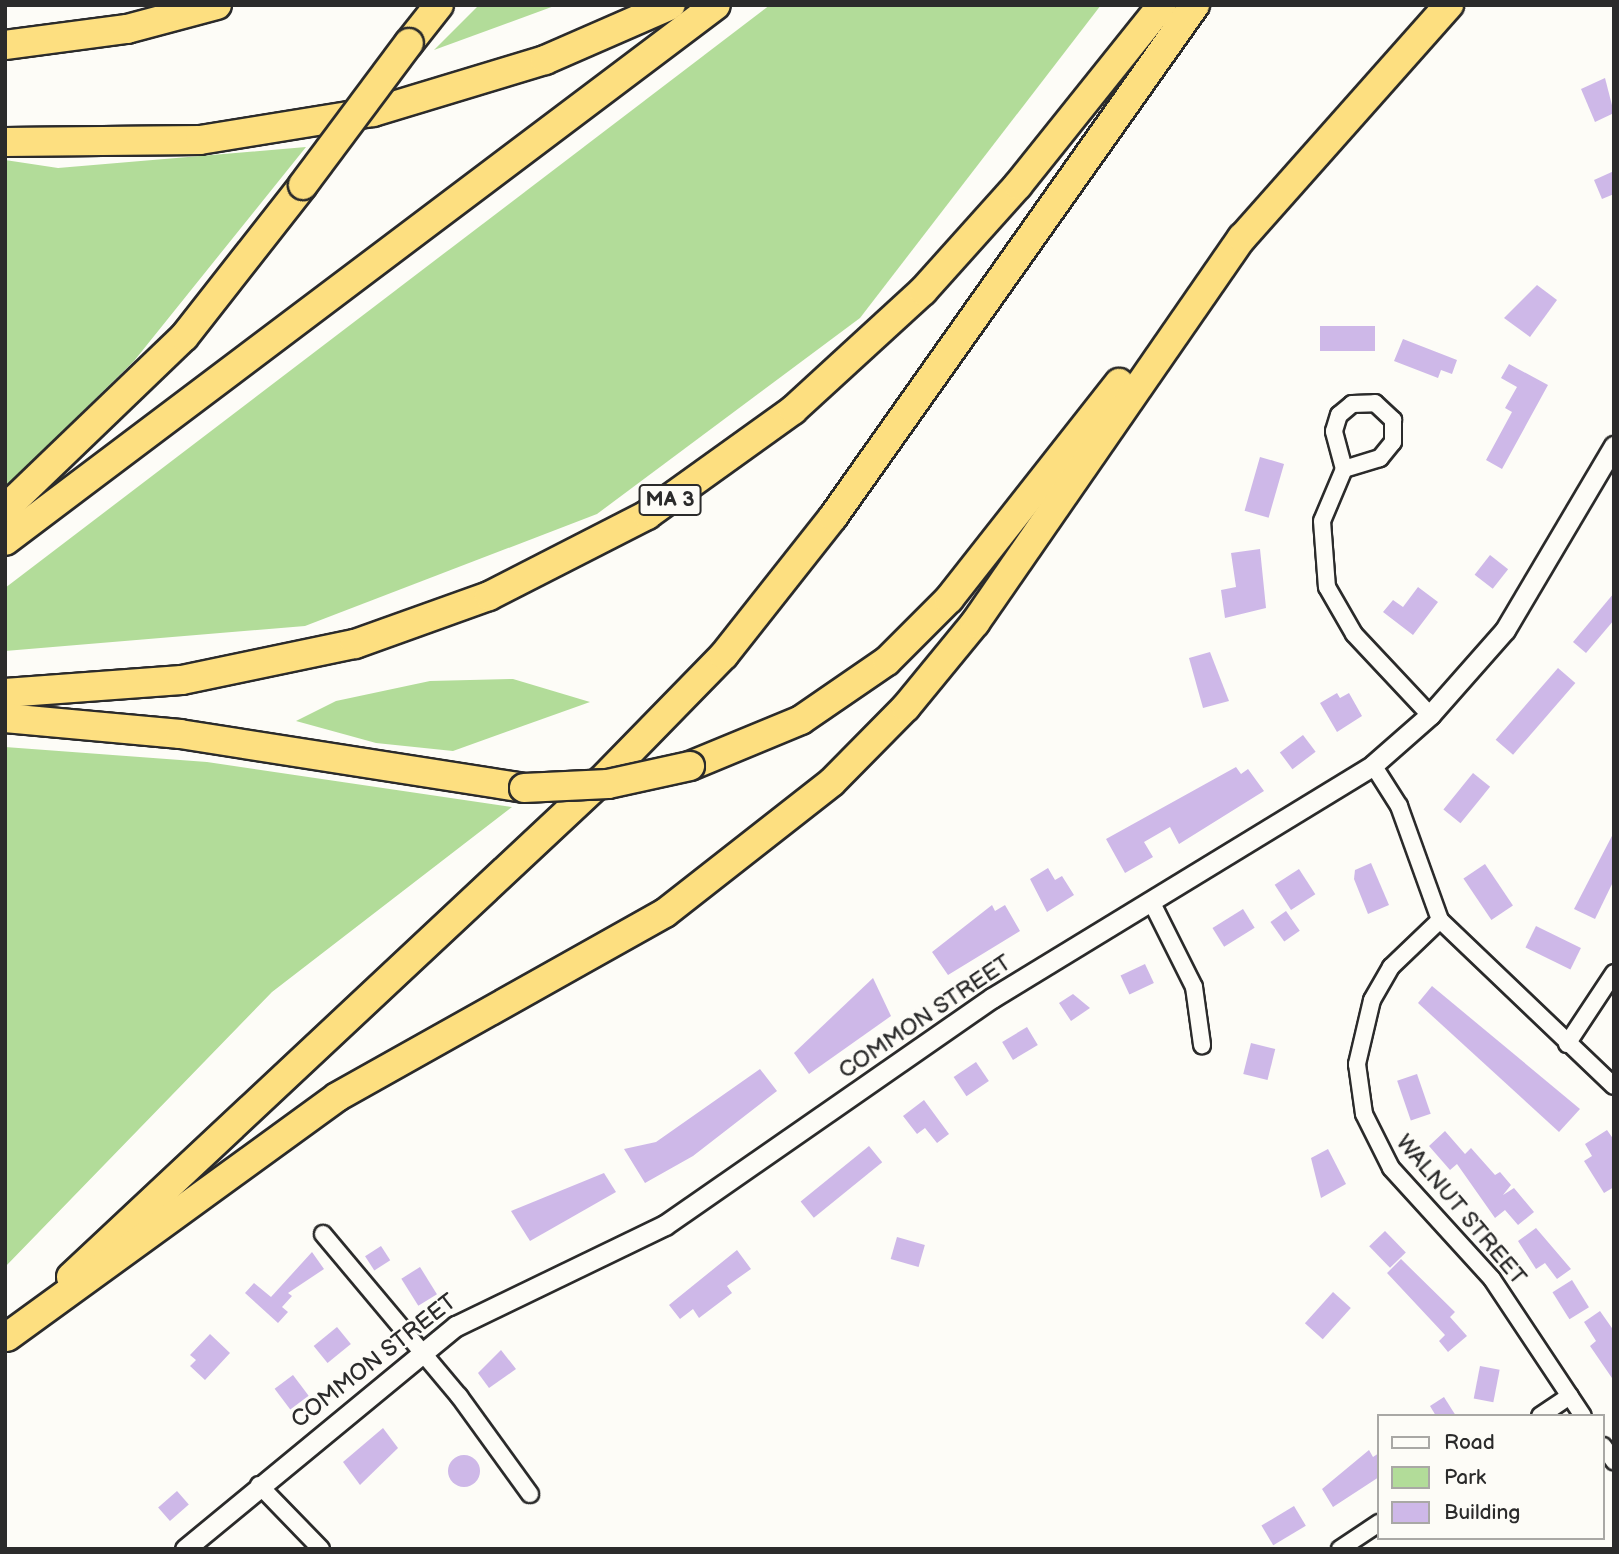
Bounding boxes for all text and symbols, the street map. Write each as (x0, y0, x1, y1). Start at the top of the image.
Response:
road number: MA 3 (638, 482, 702, 518)
street label: COMMON STREET (833, 949, 1017, 1085)
street label: WALNUT STREET (1390, 1129, 1532, 1291)
street label: COMMON STREET (286, 1288, 462, 1434)
legend (1378, 1414, 1605, 1540)
text: Road (1444, 1430, 1495, 1455)
text: Park (1444, 1465, 1486, 1490)
text: Building (1444, 1500, 1520, 1525)

